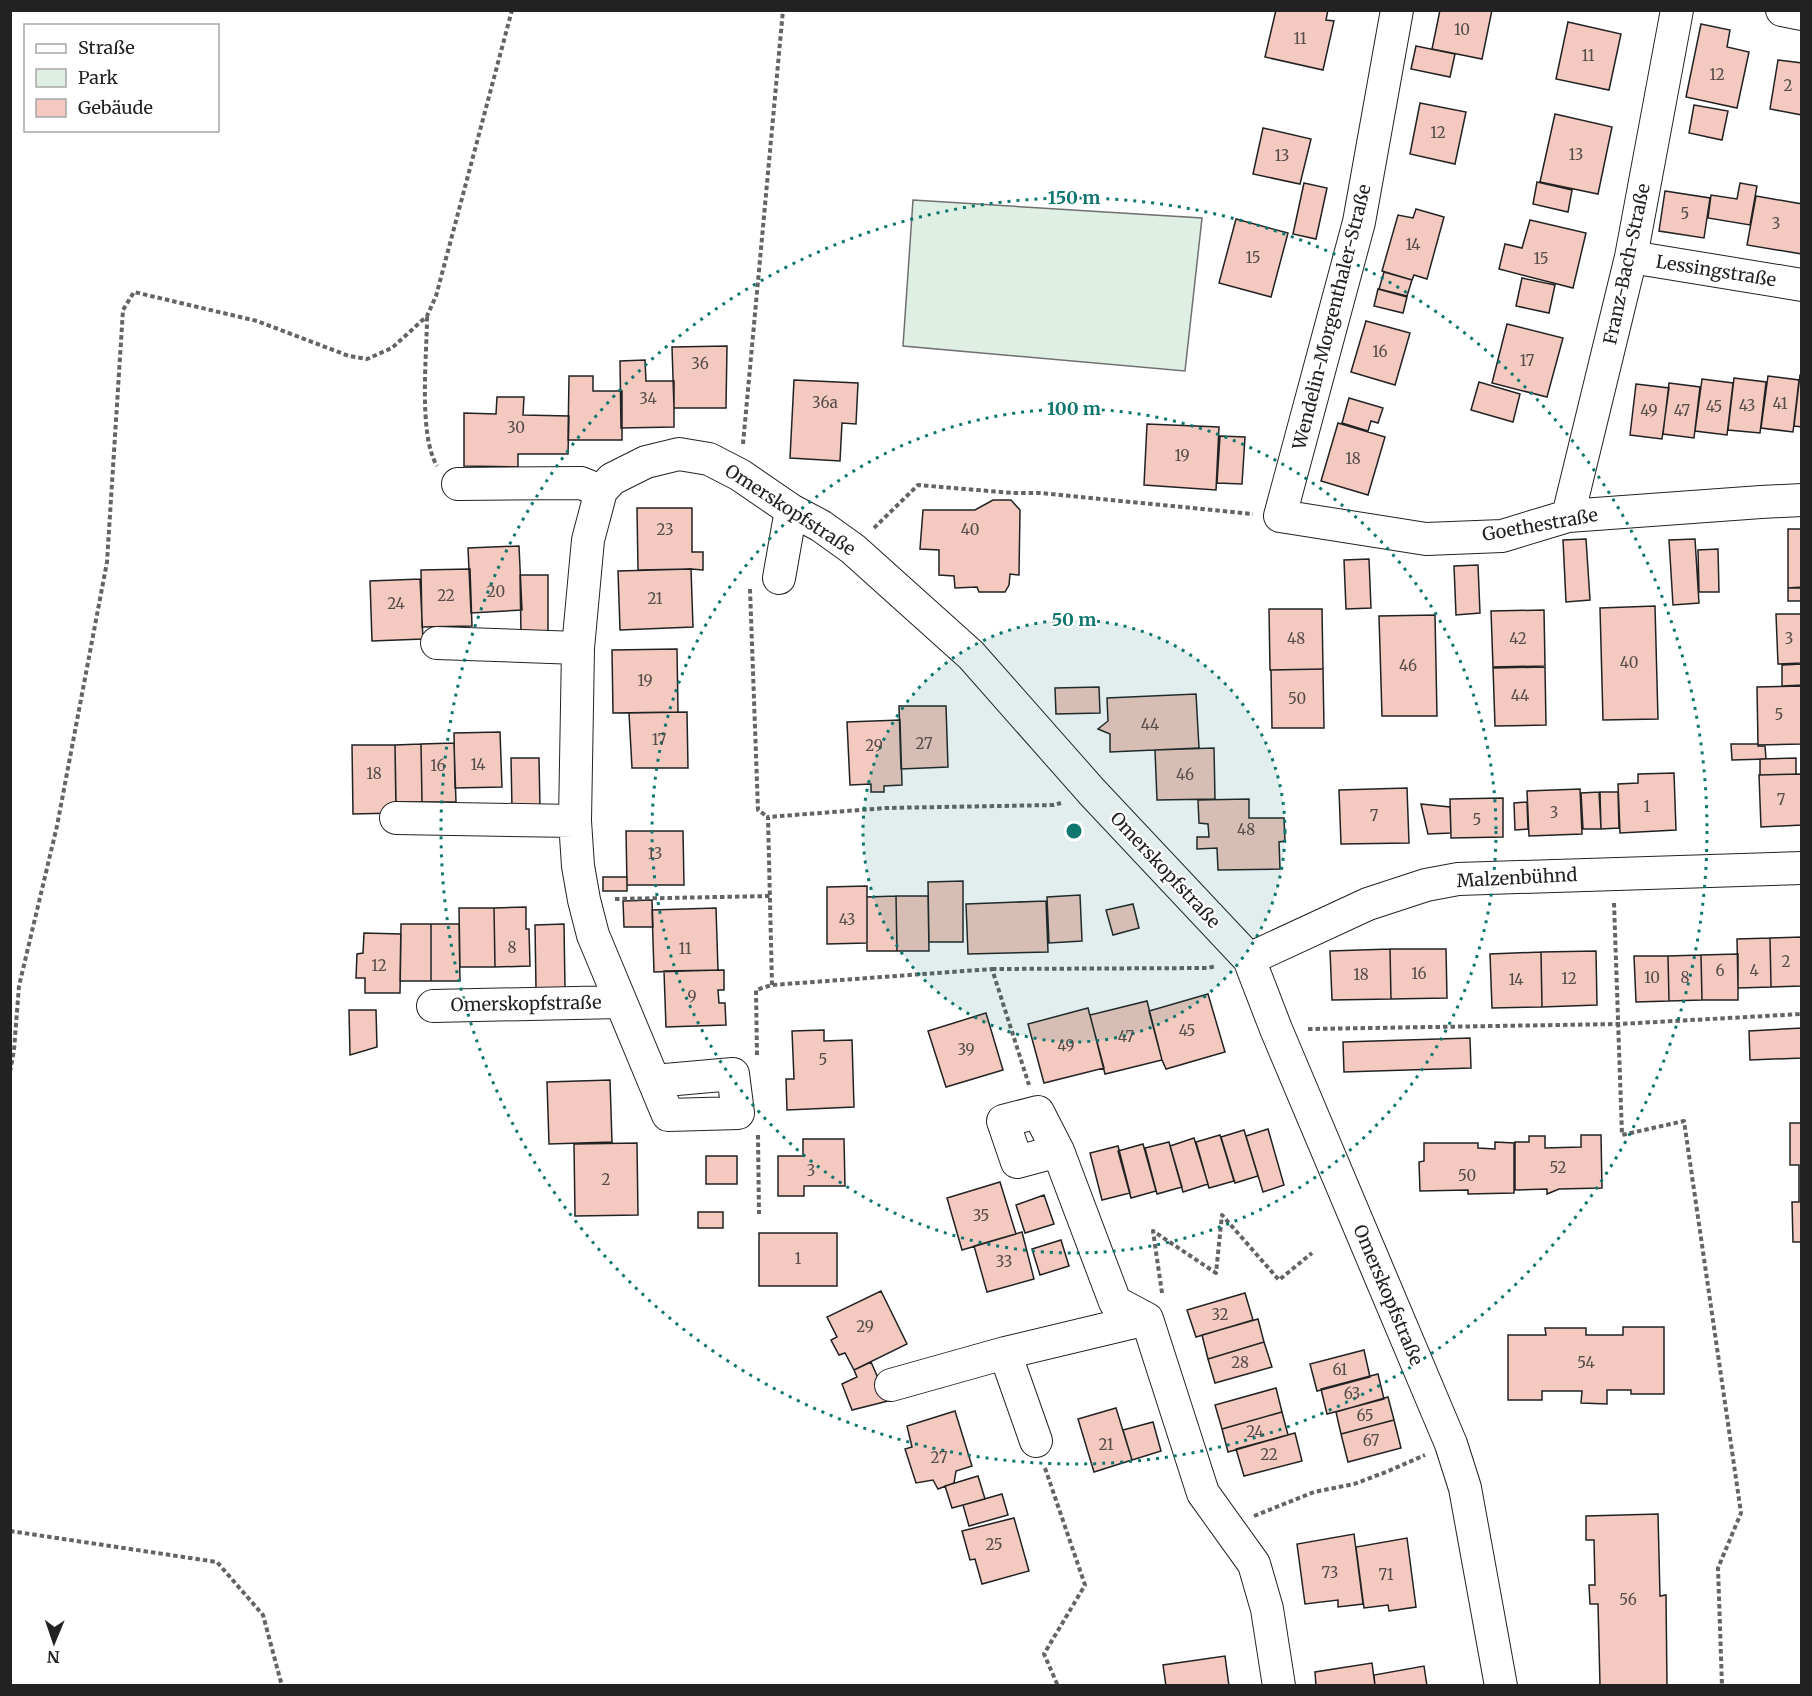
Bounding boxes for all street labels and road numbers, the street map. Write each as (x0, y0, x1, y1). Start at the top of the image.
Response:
street label: Franz-Bach-Straße (1598, 181, 1655, 347)
street label: Wendelin-Morgenthaler-Straße (1287, 182, 1376, 453)
street label: Lessingstraße (1654, 250, 1778, 291)
street label: Omerskopfstraße (721, 459, 860, 560)
street label: Goethestraße (1480, 503, 1600, 546)
street label: Omerskopfstraße (1105, 807, 1225, 933)
street label: Malzenbühnd (1456, 863, 1578, 892)
street label: Omerskopfstraße (450, 991, 602, 1016)
street label: Omerskopfstraße (1348, 1221, 1429, 1369)

